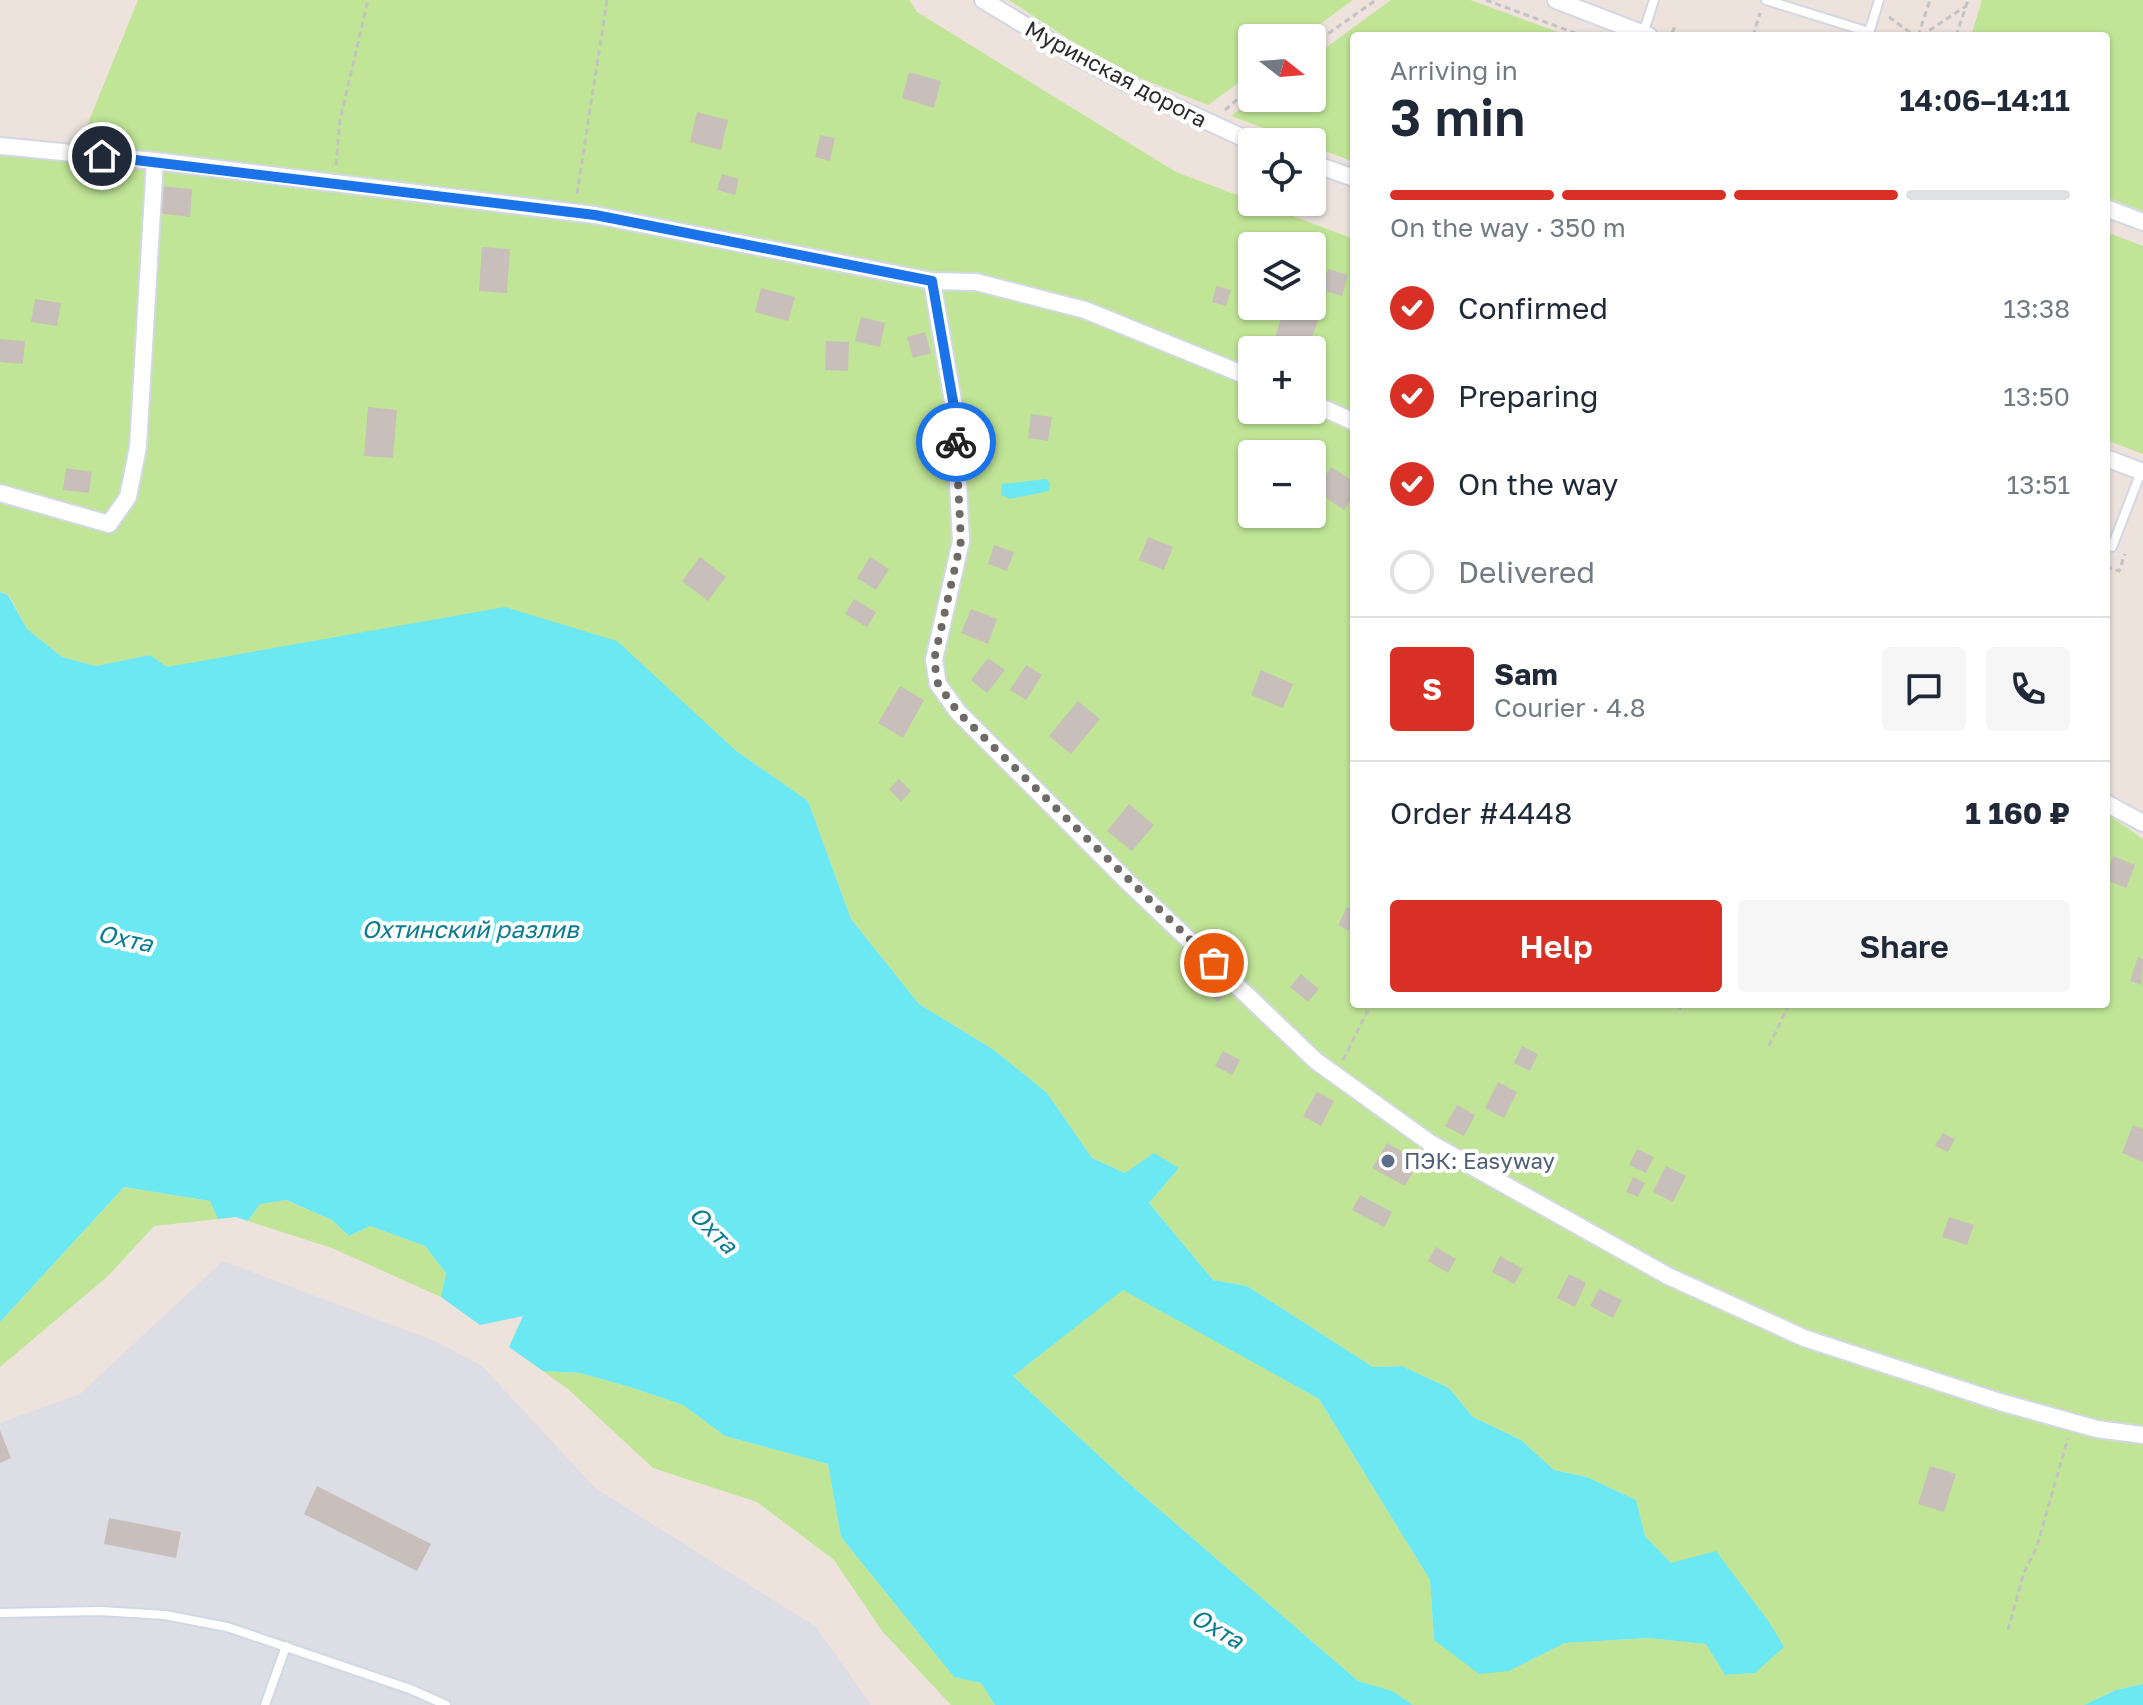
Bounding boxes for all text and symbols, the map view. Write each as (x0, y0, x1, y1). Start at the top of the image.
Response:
street label: Муринская дорога (1021, 14, 1212, 133)
north arrow (1238, 24, 1326, 112)
map controls (1238, 24, 1326, 528)
text: Arriving in (1390, 55, 1518, 86)
text: 14:06–14:11 (1899, 82, 2070, 118)
text: 3 min (1390, 85, 1525, 147)
pin (68, 122, 136, 190)
button: locate (1238, 128, 1326, 216)
icon: home (80, 134, 124, 178)
text: On the way · 350 m (1390, 212, 1626, 243)
button: layers (1238, 232, 1326, 320)
icon: check (1390, 286, 1434, 330)
text: Confirmed (1458, 290, 1608, 326)
text: 13:38 (2003, 293, 2070, 324)
button: + (1238, 336, 1326, 424)
icon: check (1390, 374, 1434, 418)
text: Preparing (1458, 378, 1599, 414)
text: 13:50 (2003, 381, 2070, 412)
courier (916, 402, 996, 482)
icon: bike (934, 420, 978, 464)
button: − (1238, 440, 1326, 528)
icon: check (1390, 462, 1434, 506)
text: On the way (1458, 466, 1618, 502)
text: 13:51 (2007, 469, 2070, 500)
text: Delivered (1458, 554, 1595, 590)
button: chat (1882, 647, 1966, 731)
button: phone (1986, 647, 2070, 731)
text: Sam (1494, 656, 1558, 692)
text: S (1422, 671, 1442, 707)
text: Courier · 4.8 (1494, 692, 1646, 723)
text: Order #4448 (1390, 795, 1572, 831)
text: 1 160 ₽ (1965, 795, 2070, 831)
button: Help (1390, 900, 1722, 992)
button: Share (1738, 900, 2070, 992)
water label: Охтинский разлив (361, 914, 580, 943)
water label: Охта (95, 918, 157, 958)
pin (1180, 929, 1248, 997)
icon: bag (1192, 941, 1236, 985)
place label: ПЭК: Easyway (1404, 1147, 1555, 1174)
marker: ПЭК: Easyway (1379, 1152, 1397, 1170)
water label: Охта (684, 1199, 745, 1260)
water label: Охта (1186, 1601, 1250, 1655)

